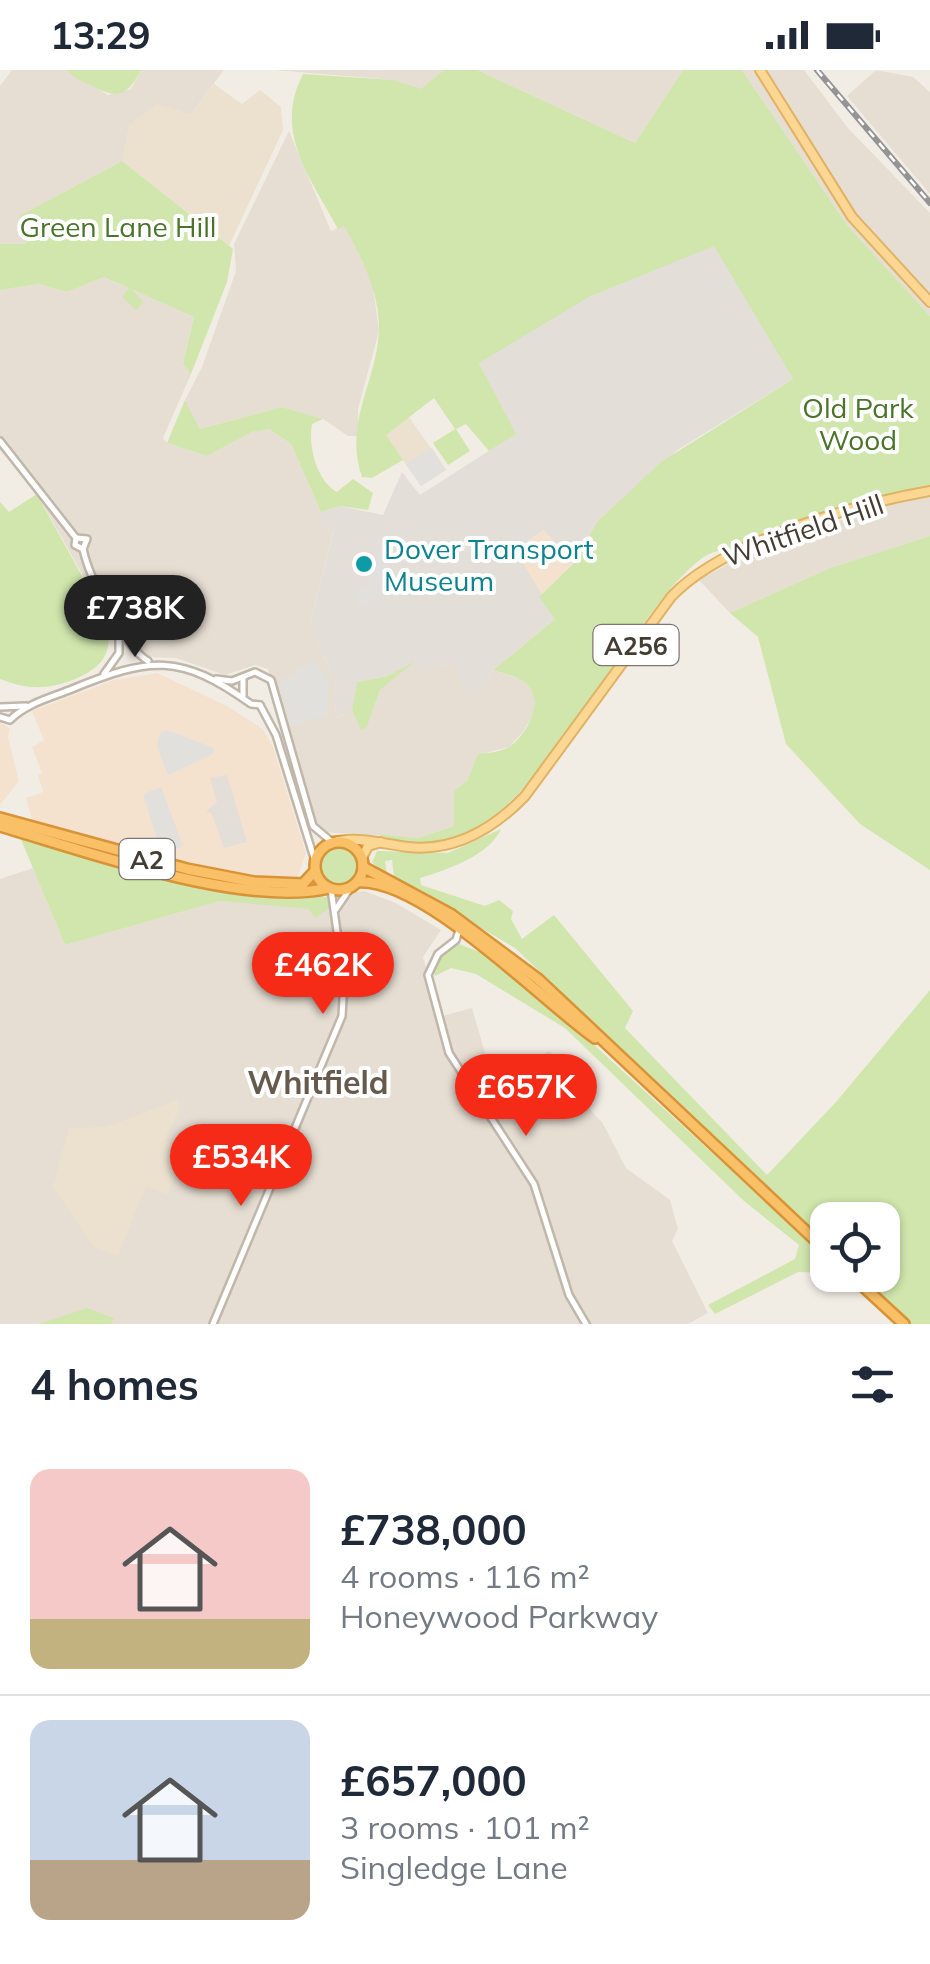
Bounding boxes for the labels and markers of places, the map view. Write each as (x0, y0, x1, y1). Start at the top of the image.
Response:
place label: Dover Transport Museum (384, 531, 594, 598)
marker: Dover Transport Museum (353, 553, 375, 575)
pin: £738K (65, 575, 205, 660)
pin: £462K (253, 932, 393, 1017)
pin: £657K (456, 1054, 596, 1139)
pin: £534K (171, 1124, 311, 1209)

